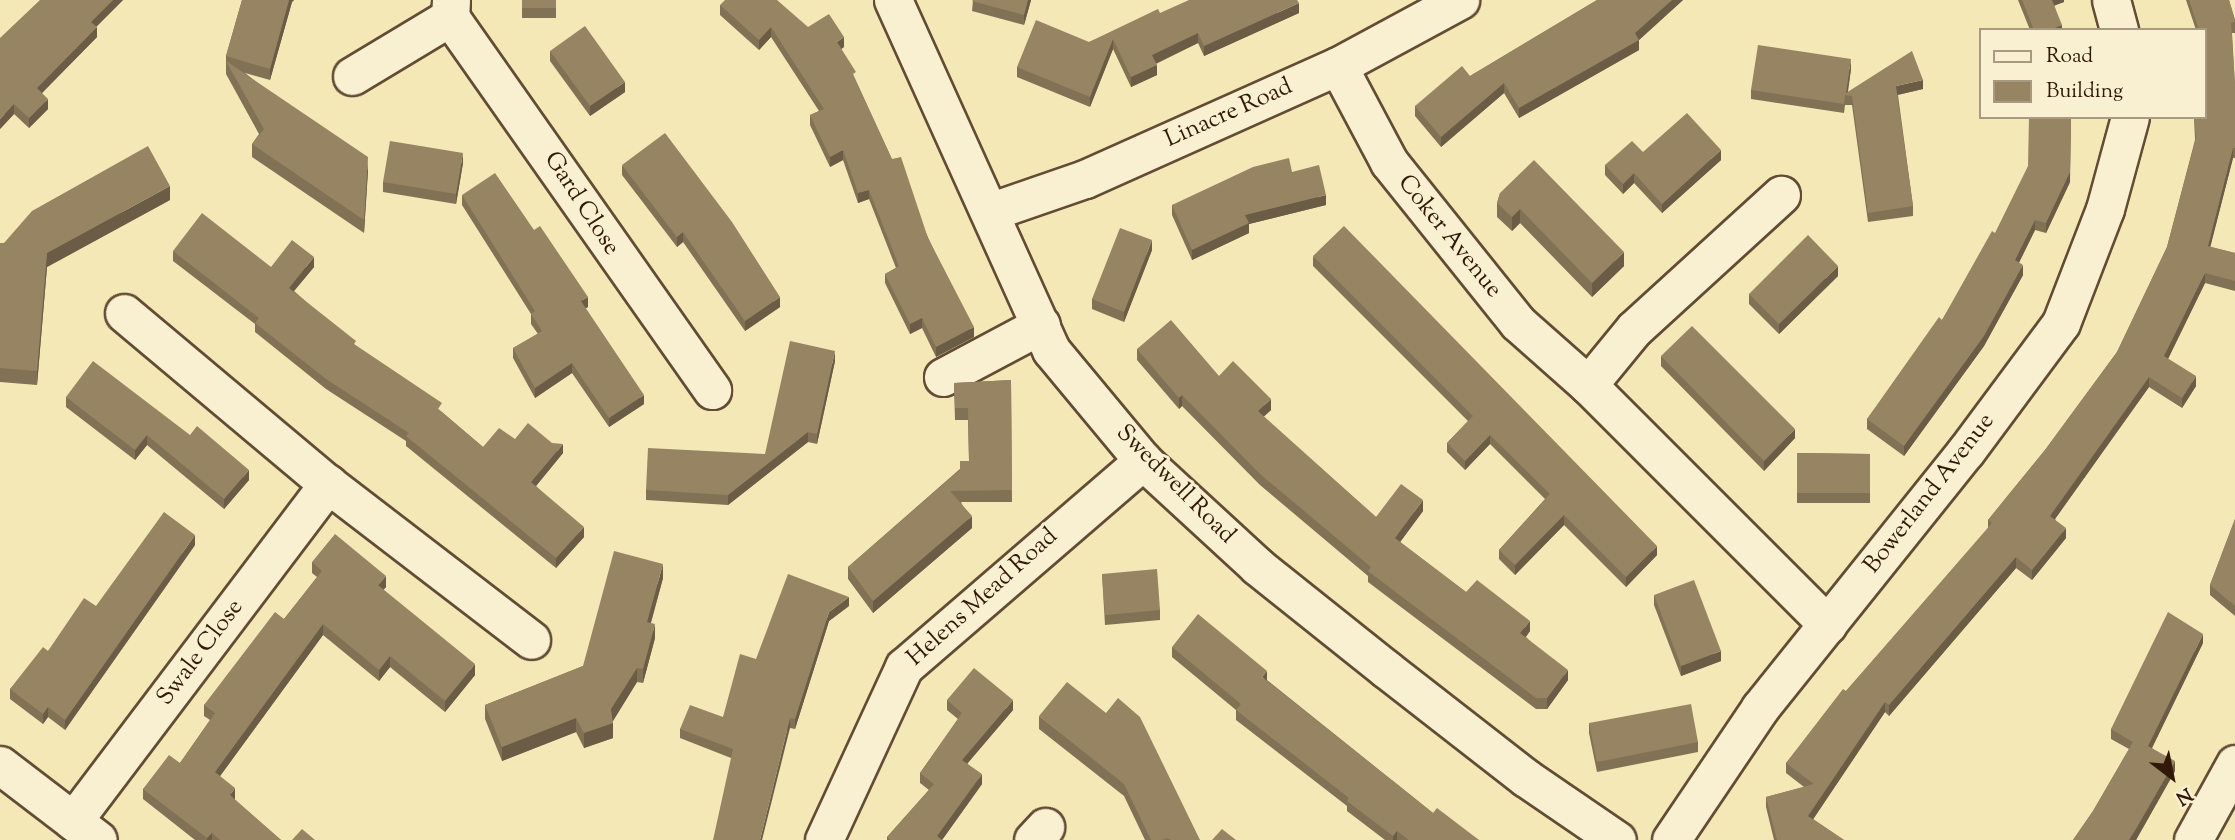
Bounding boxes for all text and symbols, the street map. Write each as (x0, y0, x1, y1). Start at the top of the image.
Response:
legend (1980, 28, 2207, 119)
text: Road (2046, 42, 2093, 72)
street label: Linacre Road (1161, 73, 1297, 155)
text: Building (2046, 77, 2123, 107)
street label: Gard Close (537, 147, 625, 261)
street label: Coker Avenue (1391, 170, 1507, 304)
street label: Bowerland Avenue (1858, 408, 2002, 580)
street label: Swedwell Road (1109, 419, 1241, 551)
street label: Helens Mead Road (902, 523, 1064, 673)
street label: Swale Close (152, 594, 250, 712)
north arrow (2137, 742, 2207, 812)
text: N (2170, 780, 2197, 811)

